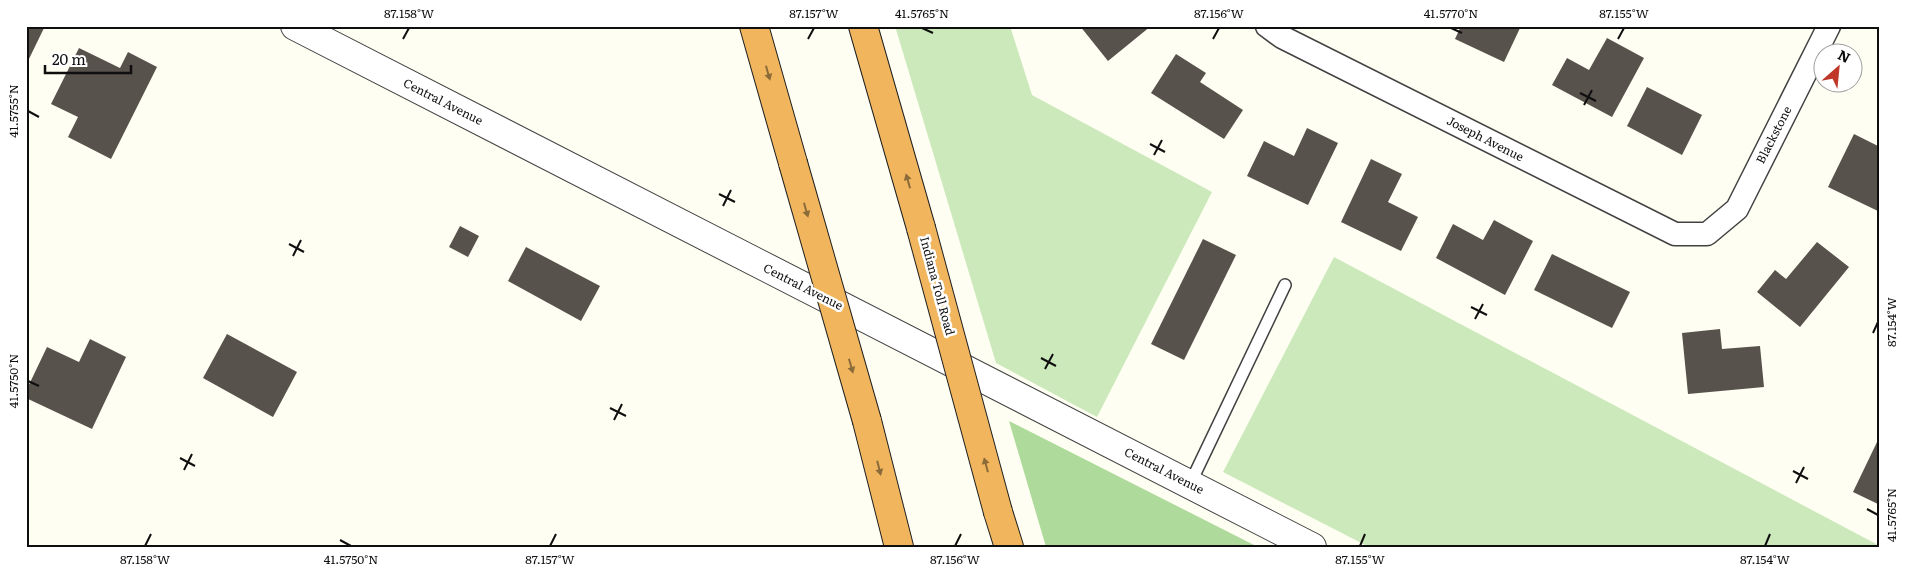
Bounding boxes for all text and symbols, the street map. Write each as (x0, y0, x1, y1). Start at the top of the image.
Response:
text: 87.158°W (384, 4, 434, 22)
text: 87.157°W (789, 4, 839, 22)
text: 41.5765°N (895, 4, 949, 22)
text: 87.156°W (1194, 4, 1244, 22)
text: 41.5770°N (1424, 4, 1478, 22)
text: 87.155°W (1599, 4, 1649, 22)
scale bar (45, 42, 131, 74)
north arrow (1814, 42, 1864, 92)
text: N (1835, 44, 1854, 67)
text: 20 m (52, 47, 86, 70)
one-way arrow (764, 66, 772, 81)
street label: Central Avenue (400, 73, 486, 129)
text: 41.5755°N (4, 84, 22, 138)
street label: Blackstone (1751, 103, 1795, 167)
street label: Joseph Avenue (1444, 111, 1527, 165)
one-way arrow (903, 173, 911, 188)
one-way arrow (803, 202, 811, 217)
street label: Indiana Toll Road (916, 234, 960, 338)
street label: Central Avenue (760, 258, 846, 314)
text: 87.154°W (1882, 297, 1900, 347)
text: 41.5750°N (4, 354, 22, 408)
one-way arrow (848, 358, 856, 373)
street label: Central Avenue (1121, 442, 1207, 498)
one-way arrow (981, 457, 989, 472)
one-way arrow (875, 461, 883, 476)
text: 41.5765°N (1882, 488, 1900, 542)
text: 87.158°W (120, 550, 170, 568)
text: 41.5750°N (324, 550, 378, 568)
text: 87.157°W (525, 550, 575, 568)
text: 87.156°W (930, 550, 980, 568)
text: 87.155°W (1335, 550, 1385, 568)
text: 87.154°W (1740, 550, 1790, 568)

